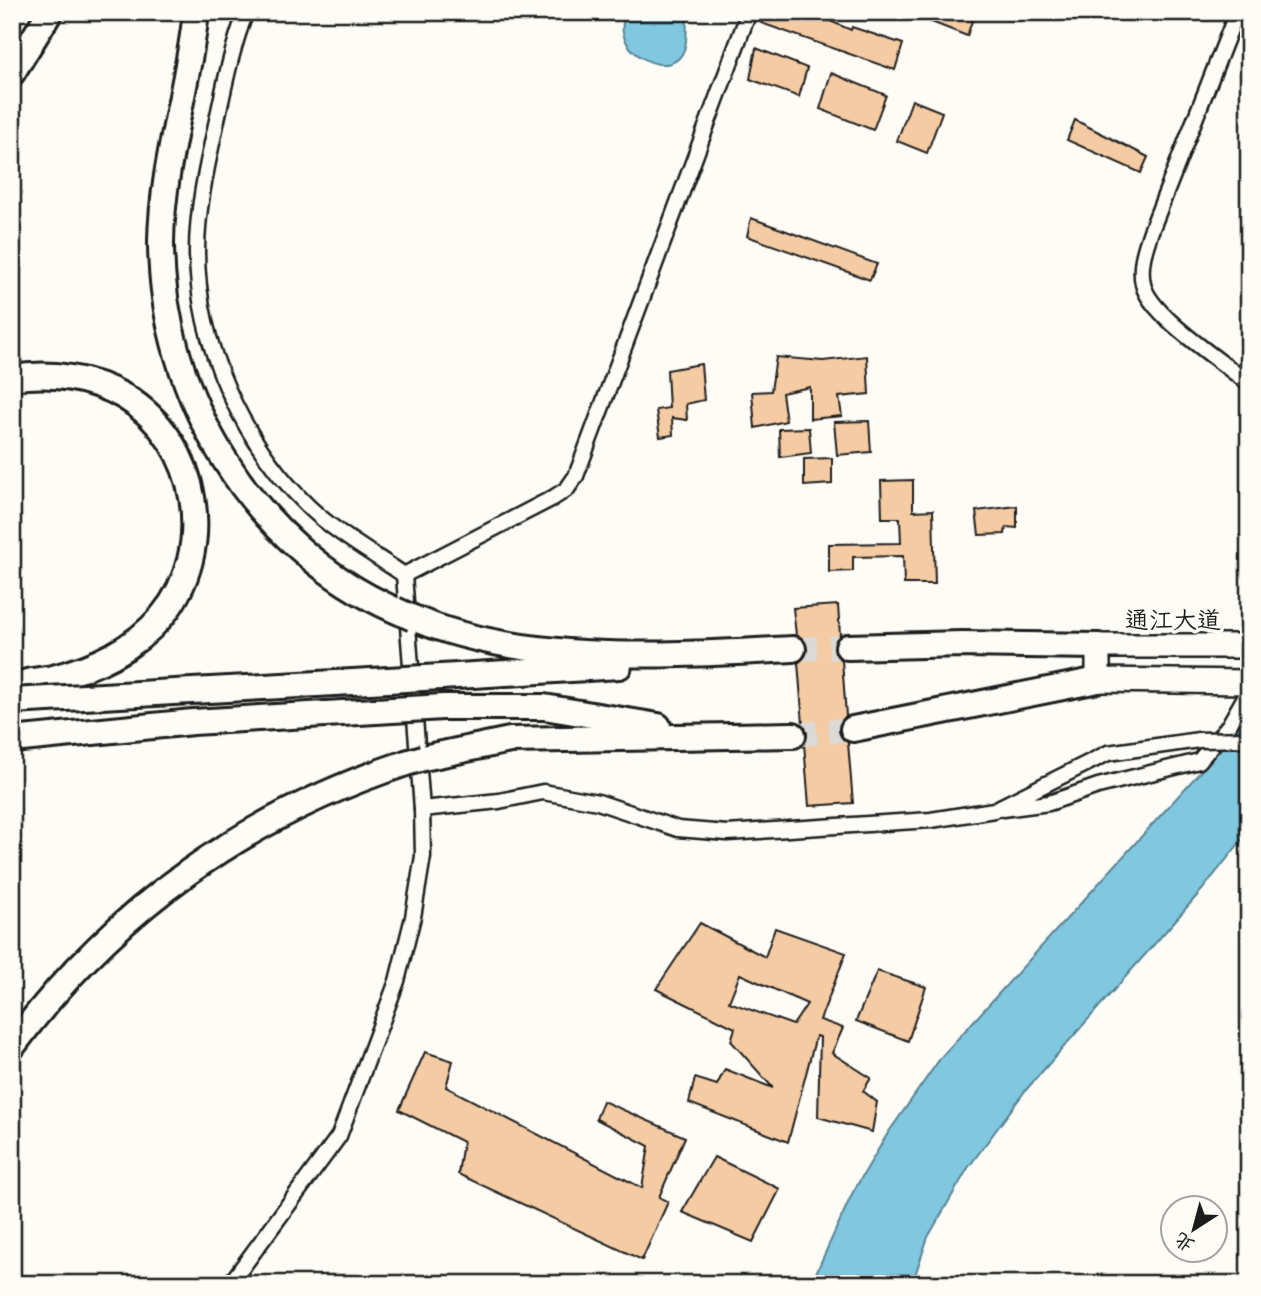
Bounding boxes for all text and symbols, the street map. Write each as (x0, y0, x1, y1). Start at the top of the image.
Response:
street label: 通江大道 (1125, 599, 1221, 641)
north arrow (1160, 1194, 1230, 1264)
text: 北 (1167, 1223, 1202, 1261)

